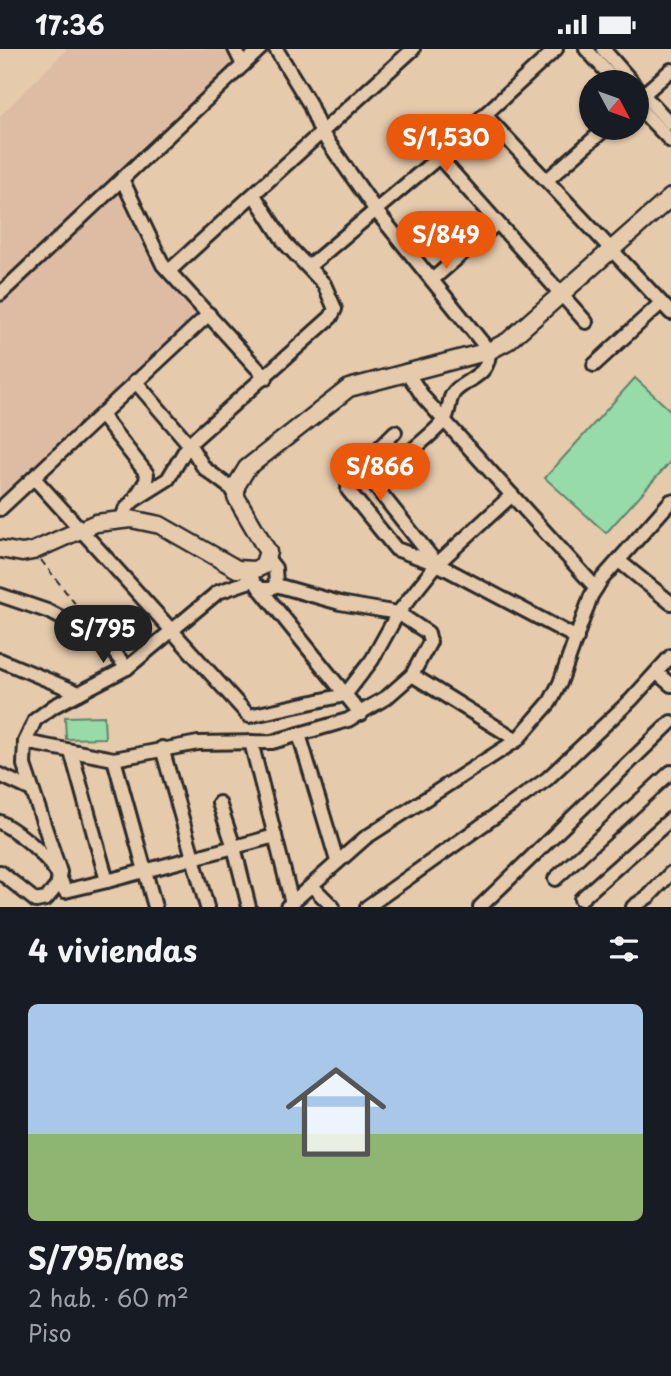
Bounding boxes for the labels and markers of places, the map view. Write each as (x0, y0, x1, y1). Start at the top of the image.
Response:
pin: S/1,530 (381, 115, 511, 174)
pin: S/849 (397, 211, 495, 271)
pin: S/866 (331, 443, 429, 503)
pin: S/795 (54, 605, 152, 665)

